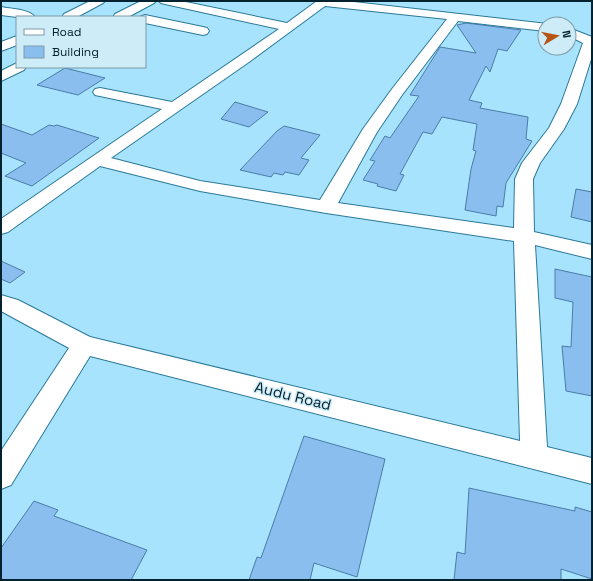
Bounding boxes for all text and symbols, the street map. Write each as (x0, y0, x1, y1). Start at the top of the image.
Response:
legend (16, 16, 146, 68)
north arrow (537, 16, 577, 56)
text: Road (52, 24, 81, 40)
text: N (559, 29, 574, 39)
text: Building (52, 44, 99, 60)
street label: Audu Road (253, 377, 333, 414)

